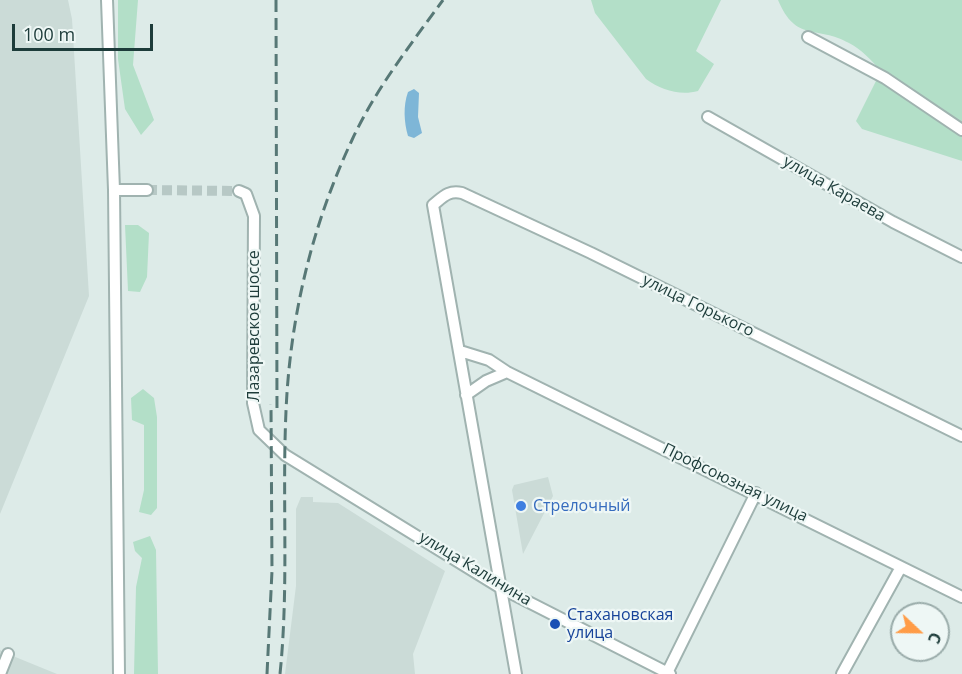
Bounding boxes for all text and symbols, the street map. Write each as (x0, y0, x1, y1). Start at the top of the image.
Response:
scale bar (15, 12, 156, 50)
text: 100 m (23, 22, 75, 46)
street label: улица Караева (779, 152, 889, 226)
street label: Лазаревское шоссе (244, 250, 264, 402)
street label: улица Горького (639, 271, 757, 341)
street label: Профсоюзная улица (659, 440, 811, 526)
place label: Стрелочный (533, 496, 630, 516)
marker: Стрелочный (514, 499, 528, 513)
street label: улица Калинина (415, 528, 535, 610)
north arrow (890, 602, 950, 662)
place label: Стахановская улица (567, 605, 673, 643)
marker: Стахановская улица (548, 617, 562, 631)
text: С (923, 629, 947, 647)

